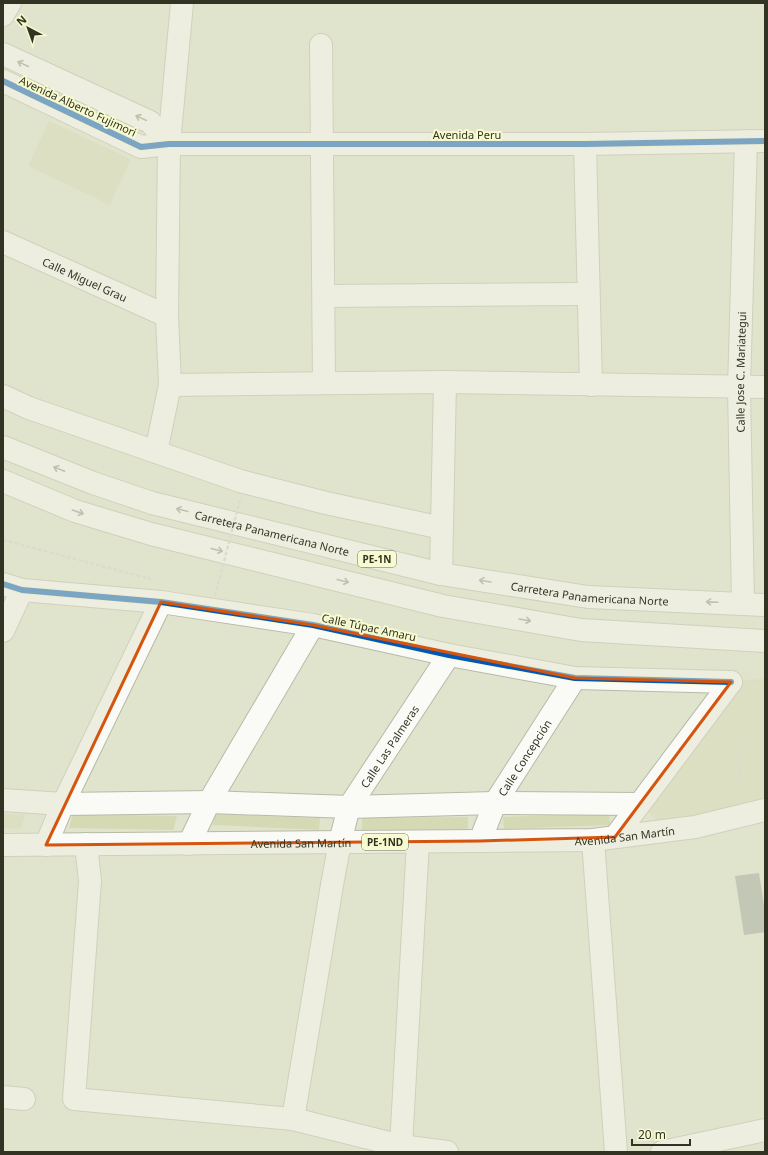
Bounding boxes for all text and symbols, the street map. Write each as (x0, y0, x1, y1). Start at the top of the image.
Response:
north arrow (8, 8, 48, 48)
text: N (13, 11, 29, 29)
one-way arrow (18, 59, 30, 67)
street label: Avenida Alberto Fujimori (17, 72, 139, 140)
one-way arrow (136, 114, 148, 121)
street label: Avenida Peru (433, 127, 501, 142)
street label: Calle Miguel Grau (40, 253, 130, 305)
street label: Calle Jose C. Mariategui (731, 311, 749, 433)
one-way arrow (53, 465, 65, 472)
one-way arrow (176, 506, 189, 513)
street label: Carretera Panamericana Norte (193, 506, 351, 559)
one-way arrow (72, 508, 84, 516)
one-way arrow (210, 547, 223, 555)
road number: PE-1N (358, 551, 396, 567)
one-way arrow (479, 577, 492, 585)
one-way arrow (336, 578, 349, 586)
street label: Carretera Panamericana Norte (510, 578, 669, 608)
one-way arrow (706, 598, 719, 606)
street label: Calle Túpac Amaru (320, 610, 418, 644)
one-way arrow (518, 616, 531, 624)
street label: Calle Las Palmeras (356, 702, 422, 790)
street label: Calle Concepción (494, 716, 554, 799)
street label: Avenida San Martín (575, 822, 676, 848)
road number: PE-1ND (362, 834, 408, 850)
street label: Avenida San Martín (251, 835, 351, 850)
scale bar (632, 1121, 690, 1147)
text: 20 m (638, 1126, 666, 1143)

